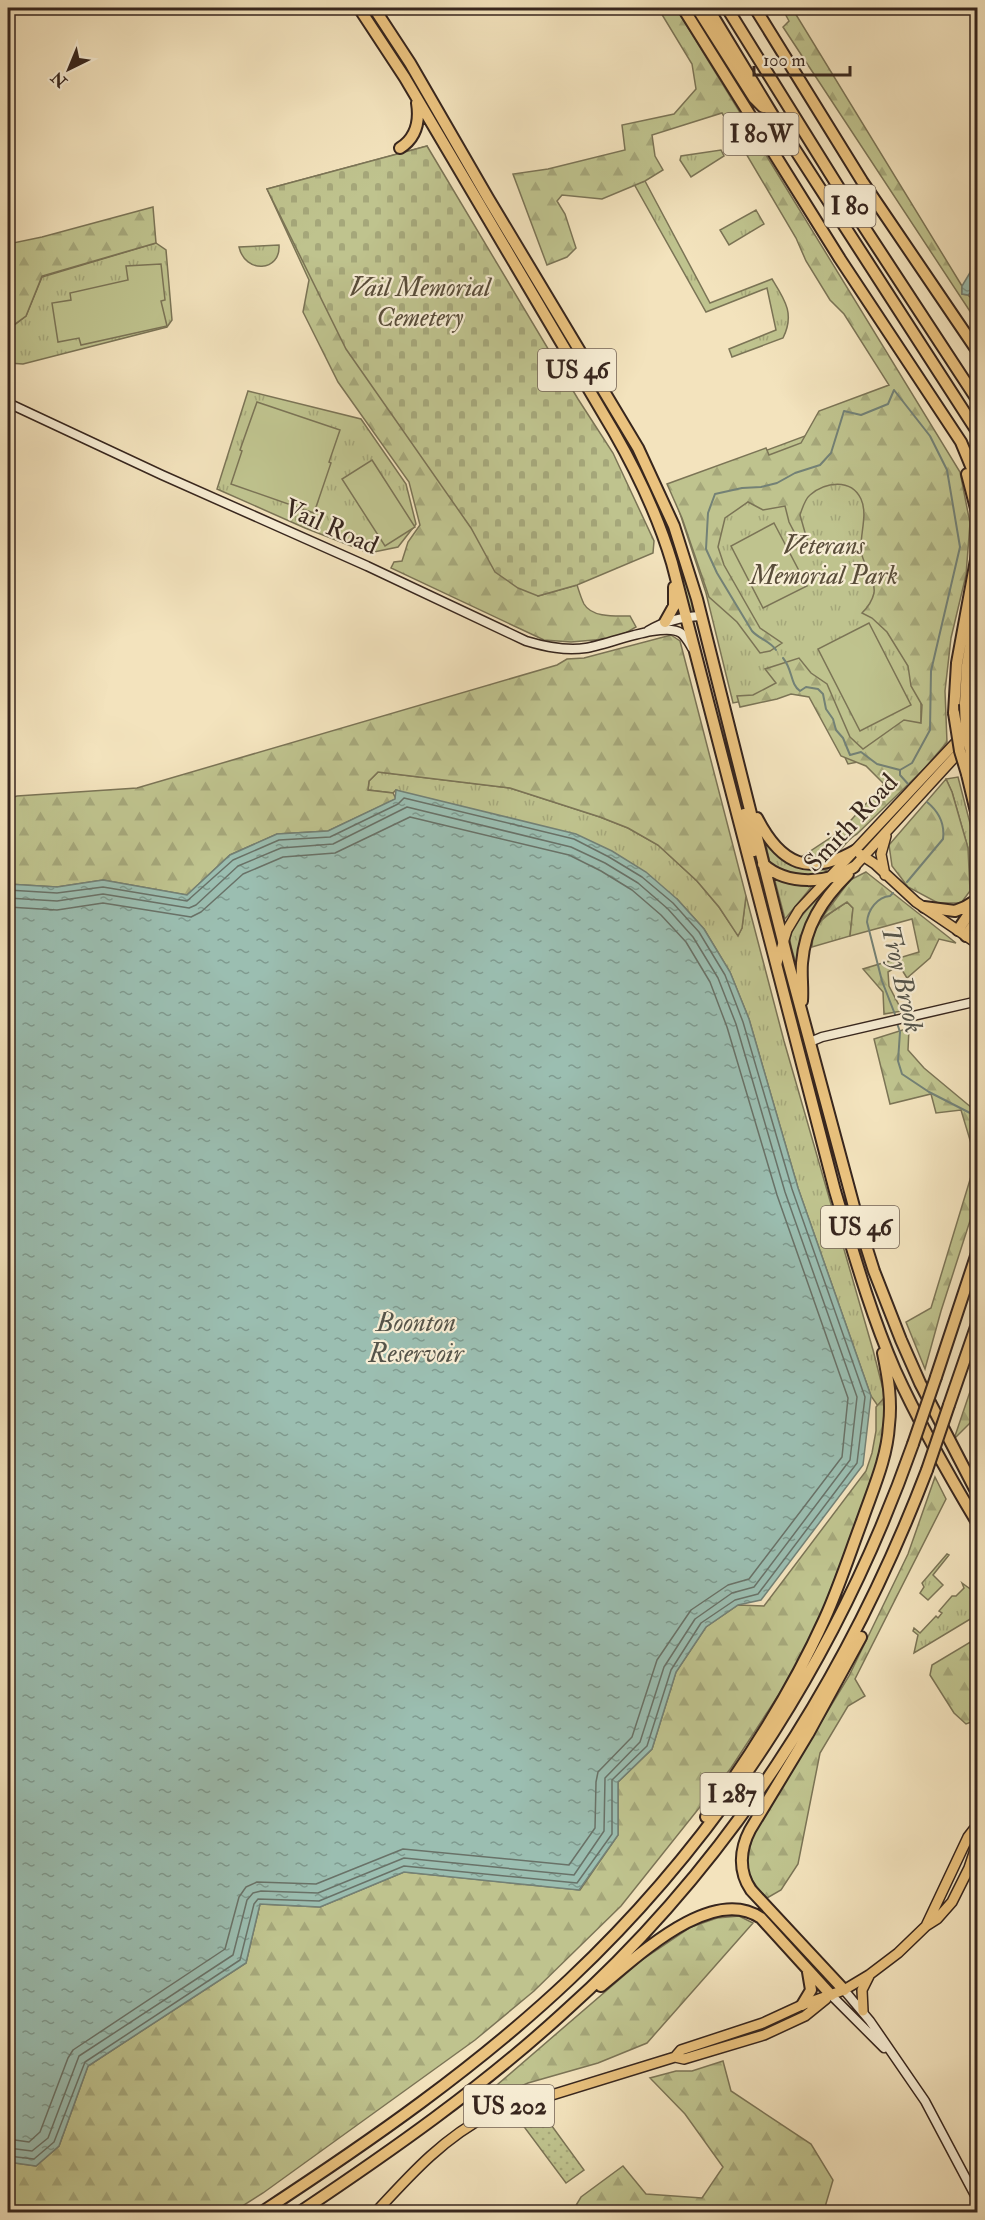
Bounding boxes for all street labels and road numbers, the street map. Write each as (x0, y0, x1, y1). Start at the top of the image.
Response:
road number: I 80W (724, 113, 798, 155)
road number: I 80 (824, 185, 876, 227)
road number: US 46 (538, 349, 616, 391)
street label: Vail Road (279, 492, 384, 562)
street label: Smith Road (797, 767, 905, 879)
road number: US 46 (821, 1206, 899, 1248)
road number: I 287 (700, 1773, 764, 1815)
road number: US 202 (464, 2085, 554, 2127)

